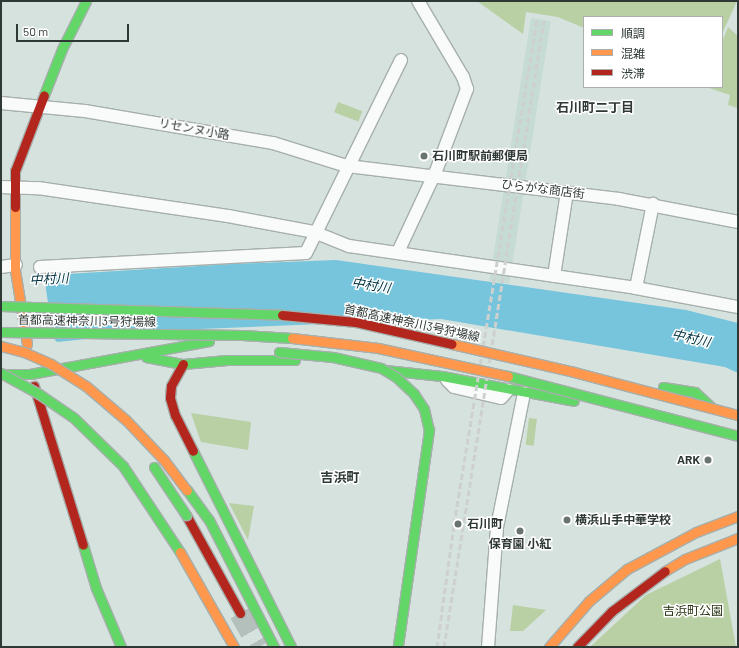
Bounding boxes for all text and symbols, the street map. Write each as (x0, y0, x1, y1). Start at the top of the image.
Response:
scale bar (18, 16, 131, 42)
legend (583, 16, 723, 88)
text: 50 m (23, 24, 48, 38)
text: 順調 (621, 26, 645, 40)
text: 混雑 (621, 46, 645, 60)
text: 渋滞 (621, 66, 645, 80)
district label: 石川町二丁目 (556, 99, 634, 115)
street label: リセンヌ小路 (157, 116, 231, 142)
place label: 石川町駅前郵便局 (432, 149, 528, 163)
marker: 石川町駅前郵便局 (419, 151, 429, 161)
street label: ひらがな商店街 (500, 177, 586, 201)
water label: 中村川 (29, 270, 69, 288)
water label: 中村川 (351, 274, 391, 296)
street label: 首都高速神奈川3号狩場線 (343, 302, 481, 344)
street label: 首都高速神奈川3号狩場線 (18, 313, 156, 329)
water label: 中村川 (670, 326, 712, 350)
place label: ARK (677, 453, 700, 467)
marker: ARK (703, 455, 713, 465)
district label: 吉浜町 (321, 469, 359, 485)
place label: 横浜山手中華学校 (575, 513, 671, 527)
marker: 横浜山手中華学校 (562, 515, 572, 525)
place label: 石川町 (467, 517, 503, 531)
marker: 石川町 (452, 518, 464, 530)
marker: 保育園 小紅 (515, 526, 525, 536)
place label: 保育園 小紅 (489, 537, 551, 551)
park label: 吉浜町公園 (663, 604, 723, 618)

